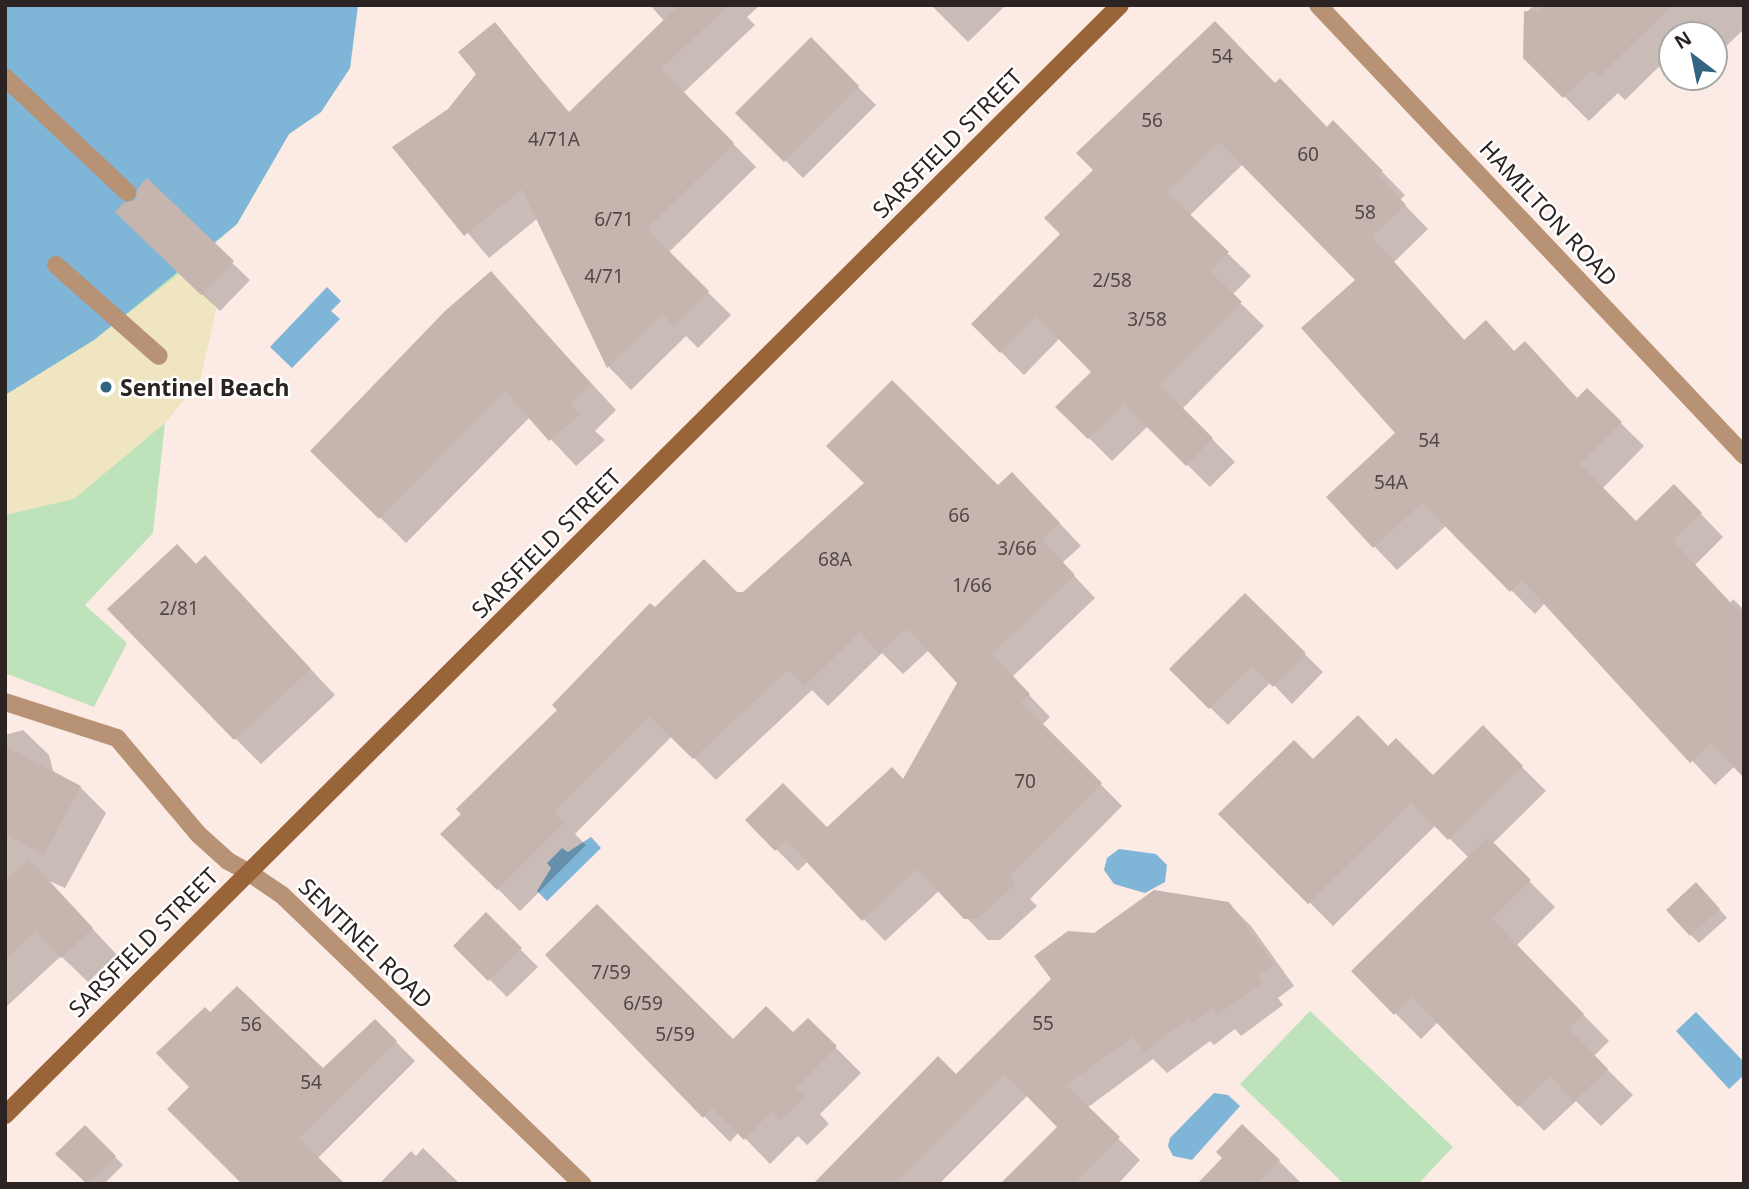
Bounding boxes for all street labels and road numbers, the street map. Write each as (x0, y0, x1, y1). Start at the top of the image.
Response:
street label: SARSFIELD STREET (867, 63, 1027, 223)
street label: HAMILTON ROAD (1474, 134, 1624, 292)
street label: SARSFIELD STREET (466, 463, 626, 623)
street label: SARSFIELD STREET (63, 862, 223, 1022)
street label: SENTINEL ROAD (293, 872, 439, 1014)

